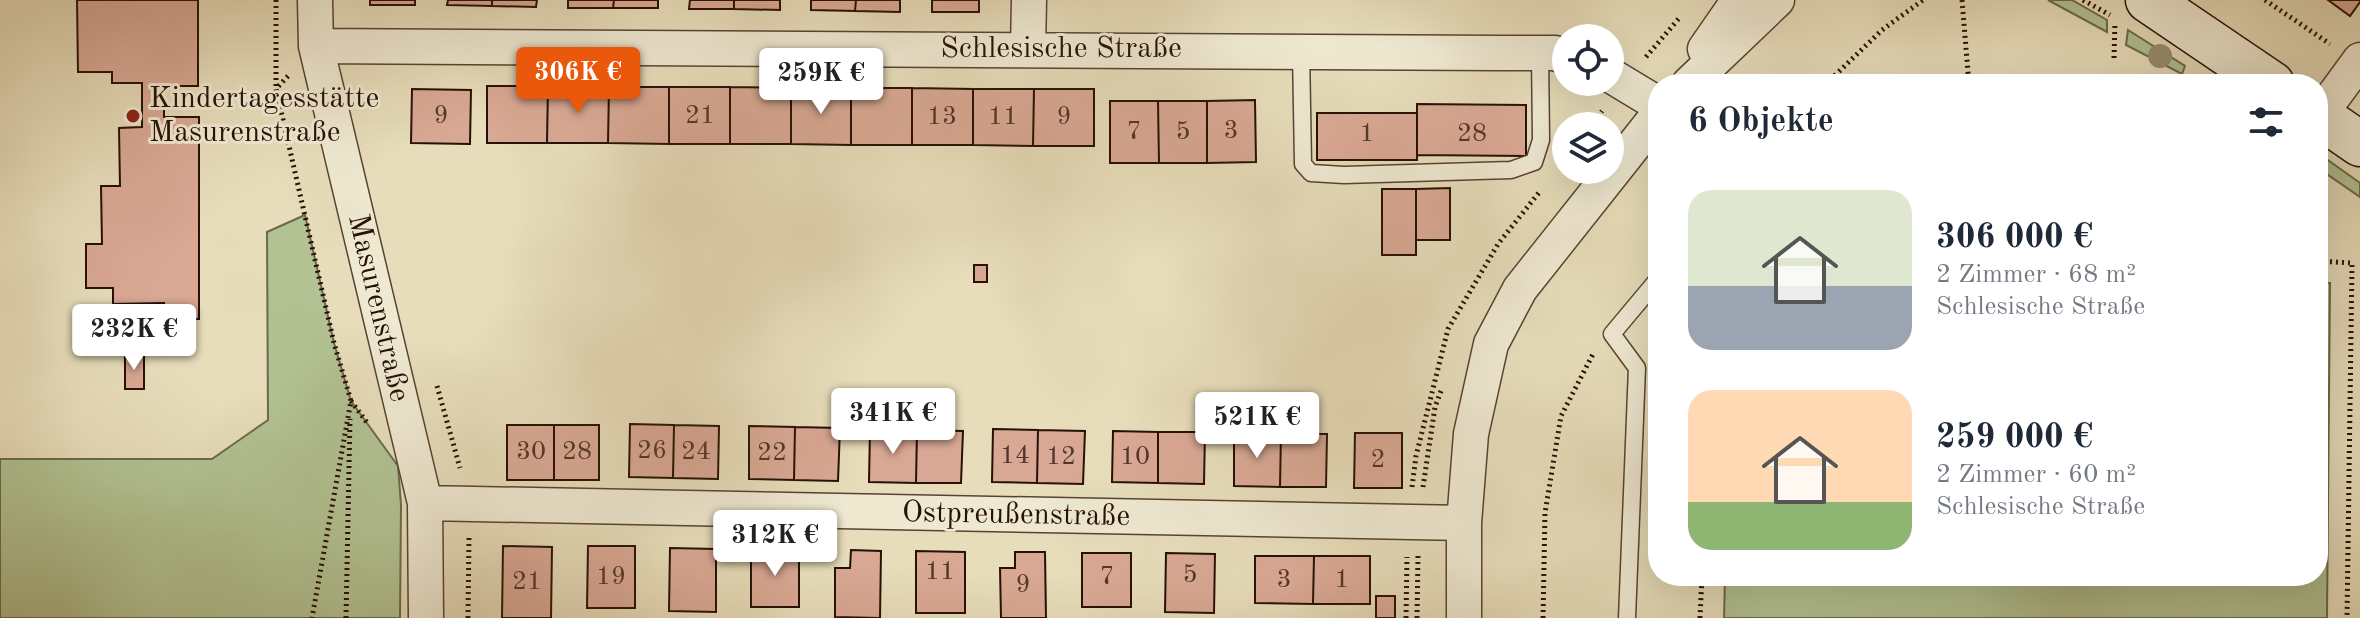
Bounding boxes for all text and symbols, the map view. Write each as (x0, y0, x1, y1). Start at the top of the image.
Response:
map controls (1552, 24, 1624, 184)
button: locate (1552, 24, 1624, 96)
street label: Schlesische Straße (940, 34, 1182, 64)
pin: 306K € (513, 47, 643, 115)
pin: 259K € (756, 48, 886, 116)
text: 306K € (534, 60, 622, 86)
text: 259K € (777, 61, 865, 87)
place label: Kindertagesstätte Masurenstraße (149, 84, 379, 148)
icon: filters (2244, 100, 2288, 144)
house number: 9 (433, 103, 449, 129)
house number: 21 (685, 103, 715, 129)
house number: 13 (927, 104, 957, 130)
house number: 11 (988, 104, 1018, 130)
house number: 9 (1056, 104, 1072, 130)
text: 6 Objekte (1688, 105, 1834, 139)
marker: Kindertagesstätte Masurenstraße (124, 107, 142, 125)
button: layers (1552, 112, 1624, 184)
house number: 3 (1223, 118, 1239, 144)
house number: 7 (1126, 119, 1142, 145)
house number: 5 (1175, 119, 1191, 145)
house number: 1 (1359, 121, 1375, 147)
house number: 28 (1457, 121, 1487, 147)
street label: Masurenstraße (342, 211, 414, 405)
text: 306 000 € (1936, 221, 2093, 255)
icon: home (1752, 222, 1848, 318)
text: 2 Zimmer · 68 m² (1936, 262, 2136, 288)
text: Schlesische Straße (1936, 294, 2145, 320)
pin: 232K € (69, 304, 199, 372)
text: 232K € (90, 317, 178, 343)
pin: 341K € (828, 388, 958, 456)
pin: 521K € (1192, 392, 1322, 460)
text: 341K € (849, 401, 937, 427)
text: 521K € (1213, 405, 1301, 431)
text: 259 000 € (1936, 421, 2093, 455)
icon: home (1752, 422, 1848, 518)
house number: 26 (637, 438, 667, 464)
house number: 30 (516, 439, 546, 465)
house number: 28 (562, 439, 592, 465)
house number: 24 (681, 439, 711, 465)
house number: 22 (757, 440, 787, 466)
house number: 14 (1000, 443, 1030, 469)
house number: 12 (1046, 444, 1076, 470)
house number: 10 (1120, 444, 1150, 470)
house number: 2 (1370, 447, 1386, 473)
text: 2 Zimmer · 60 m² (1936, 462, 2136, 488)
text: Schlesische Straße (1936, 494, 2145, 520)
street label: Ostpreußenstraße (902, 498, 1130, 532)
pin: 312K € (710, 510, 840, 578)
text: 312K € (731, 523, 819, 549)
house number: 11 (925, 559, 955, 585)
house number: 5 (1182, 562, 1198, 588)
house number: 19 (596, 564, 626, 590)
house number: 7 (1099, 564, 1115, 590)
house number: 3 (1276, 567, 1292, 593)
house number: 1 (1334, 567, 1350, 593)
house number: 21 (512, 569, 542, 595)
house number: 9 (1015, 572, 1031, 598)

